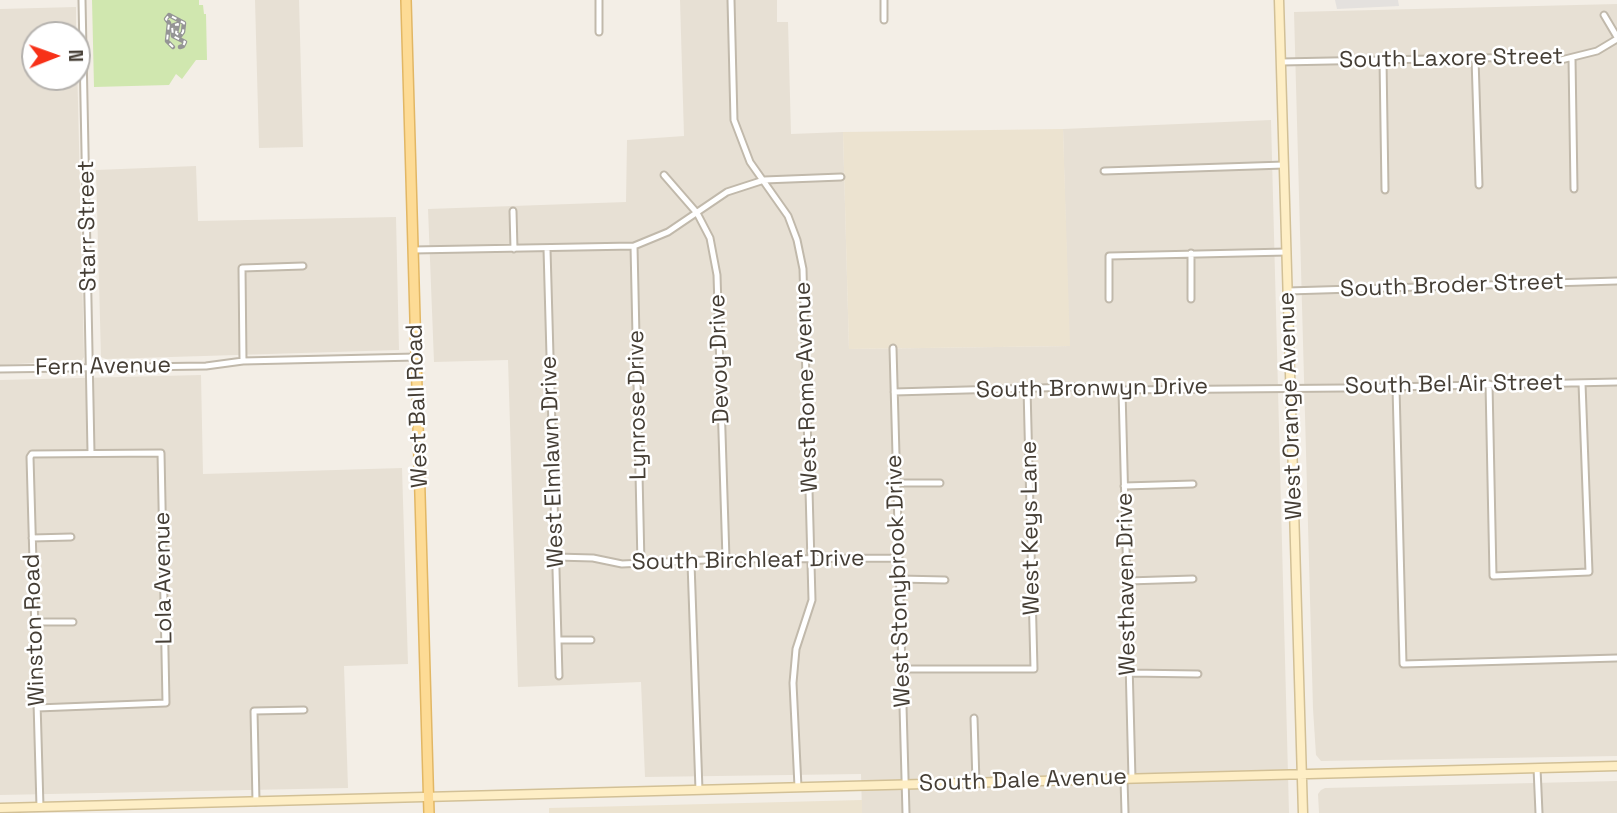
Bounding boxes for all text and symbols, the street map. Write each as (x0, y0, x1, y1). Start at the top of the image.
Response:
north arrow (21, 21, 91, 91)
street label: South Laxore Street (1339, 43, 1563, 75)
text: N (63, 49, 88, 62)
street label: Starr Street (73, 160, 103, 292)
street label: South Broder Street (1340, 268, 1564, 304)
street label: West Rome Avenue (790, 281, 824, 493)
street label: West Orange Avenue (1273, 291, 1309, 521)
street label: Devoy Drive (704, 294, 736, 424)
street label: West Ball Road (401, 324, 435, 488)
street label: Lynrose Drive (623, 330, 653, 480)
street label: Fern Avenue (35, 352, 171, 382)
street label: West Elmlawn Drive (536, 355, 570, 569)
street label: South Bel Air Street (1345, 369, 1563, 401)
street label: South Bronwyn Drive (976, 373, 1208, 405)
street label: West Keys Lane (1016, 440, 1046, 616)
street label: West Stonybrook Drive (881, 454, 917, 708)
street label: Westhaven Drive (1112, 492, 1142, 676)
street label: Lola Avenue (149, 511, 179, 645)
street label: South Birchleaf Drive (631, 545, 865, 577)
street label: Winston Road (19, 553, 51, 707)
street label: South Dale Avenue (919, 764, 1127, 798)

